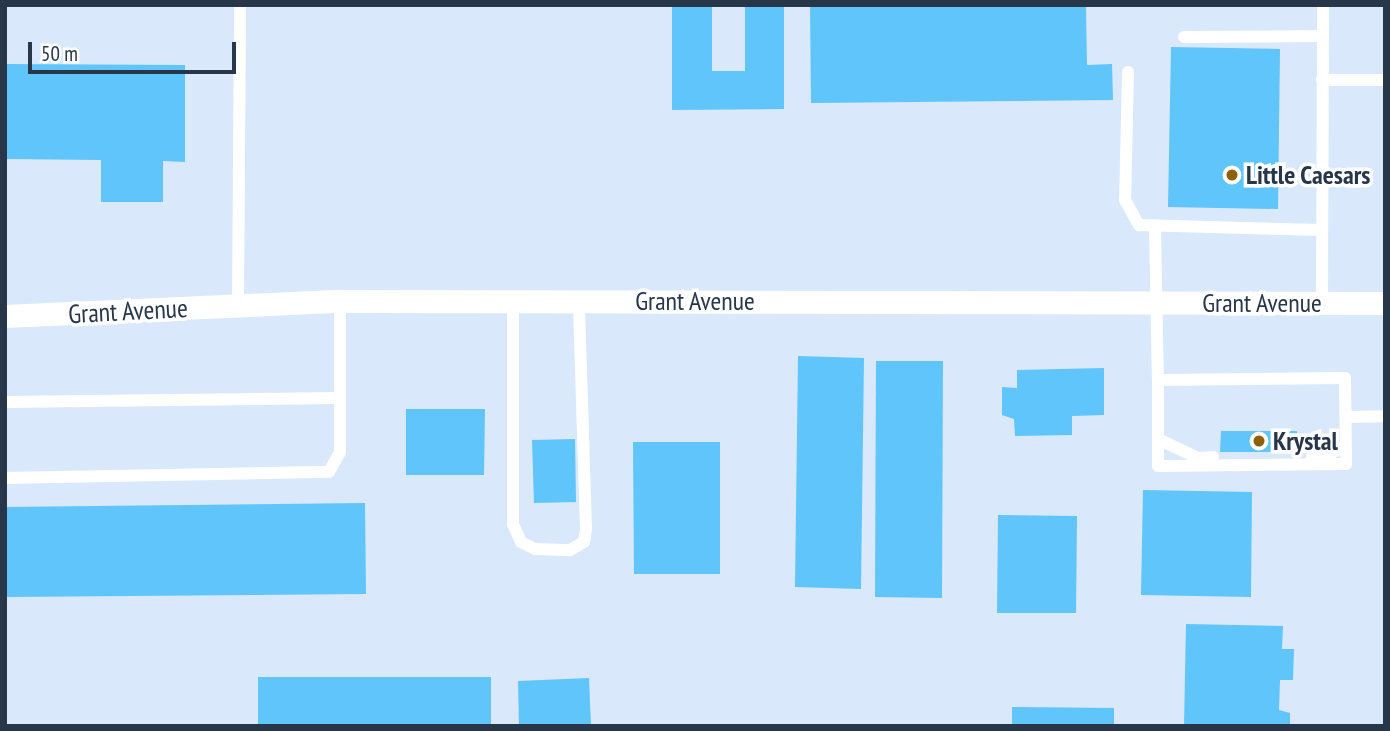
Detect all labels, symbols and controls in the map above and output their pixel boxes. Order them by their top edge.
scale bar [32,28,240,72]
text: 50 m [41,40,78,67]
place label: Little Caesars [1246,159,1371,191]
marker: Little Caesars [1224,167,1240,183]
street label: Grant Avenue [635,285,755,317]
street label: Grant Avenue [1202,287,1322,319]
street label: Grant Avenue [67,292,189,330]
place label: Krystal [1273,425,1338,457]
marker: Krystal [1251,433,1267,449]

